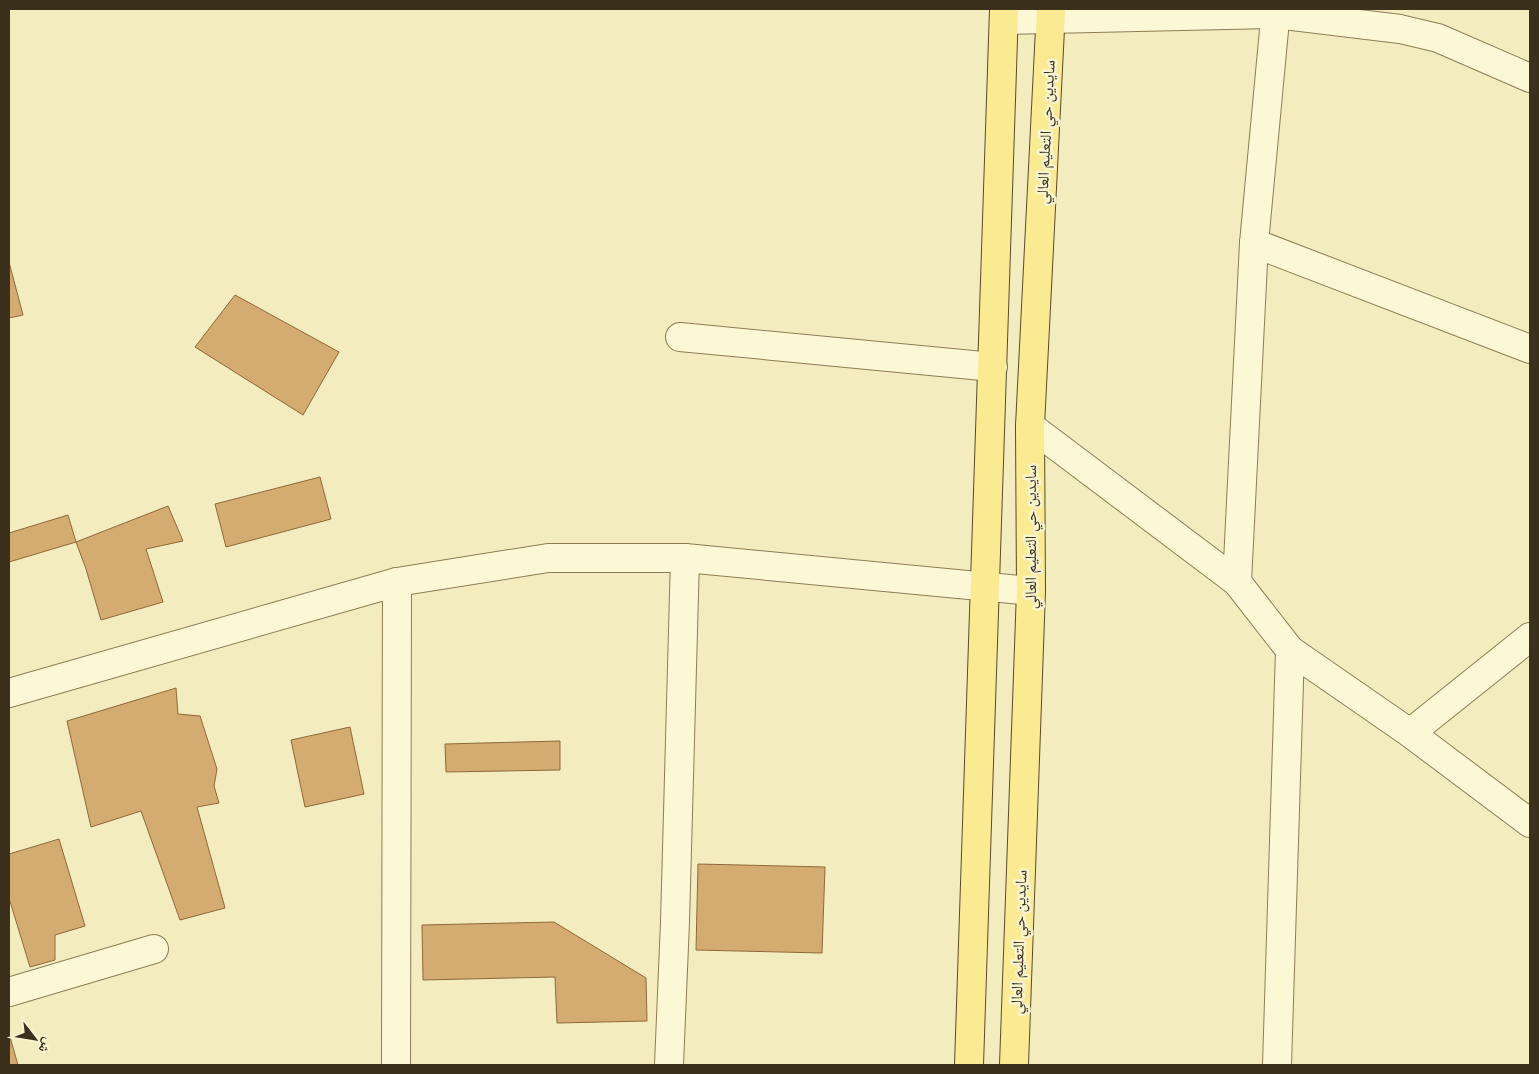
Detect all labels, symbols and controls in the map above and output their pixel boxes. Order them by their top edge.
street label: سايدين حي التعليم العالي [1032,59,1062,205]
street label: سايدين حي التعليم العالي [1021,465,1043,609]
street label: سايدين حي التعليم العالي [1006,869,1034,1015]
north arrow [10,1014,60,1064]
text: ش [35,1035,57,1056]

